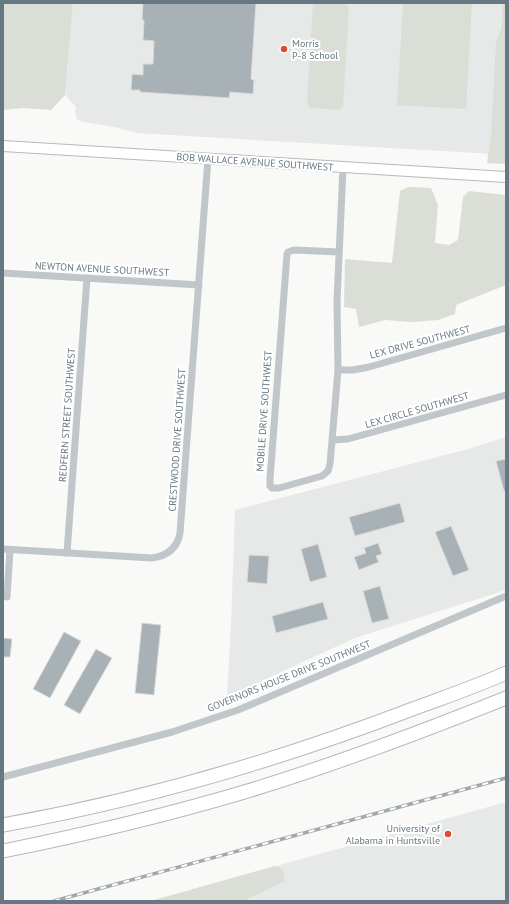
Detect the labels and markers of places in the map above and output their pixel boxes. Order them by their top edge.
place label: Morris P-8 School [292,37,338,62]
marker: Morris P-8 School [279,44,289,54]
place label: University of Alabama in Huntsville [346,822,441,847]
marker: University of Alabama in Huntsville [443,829,453,839]

